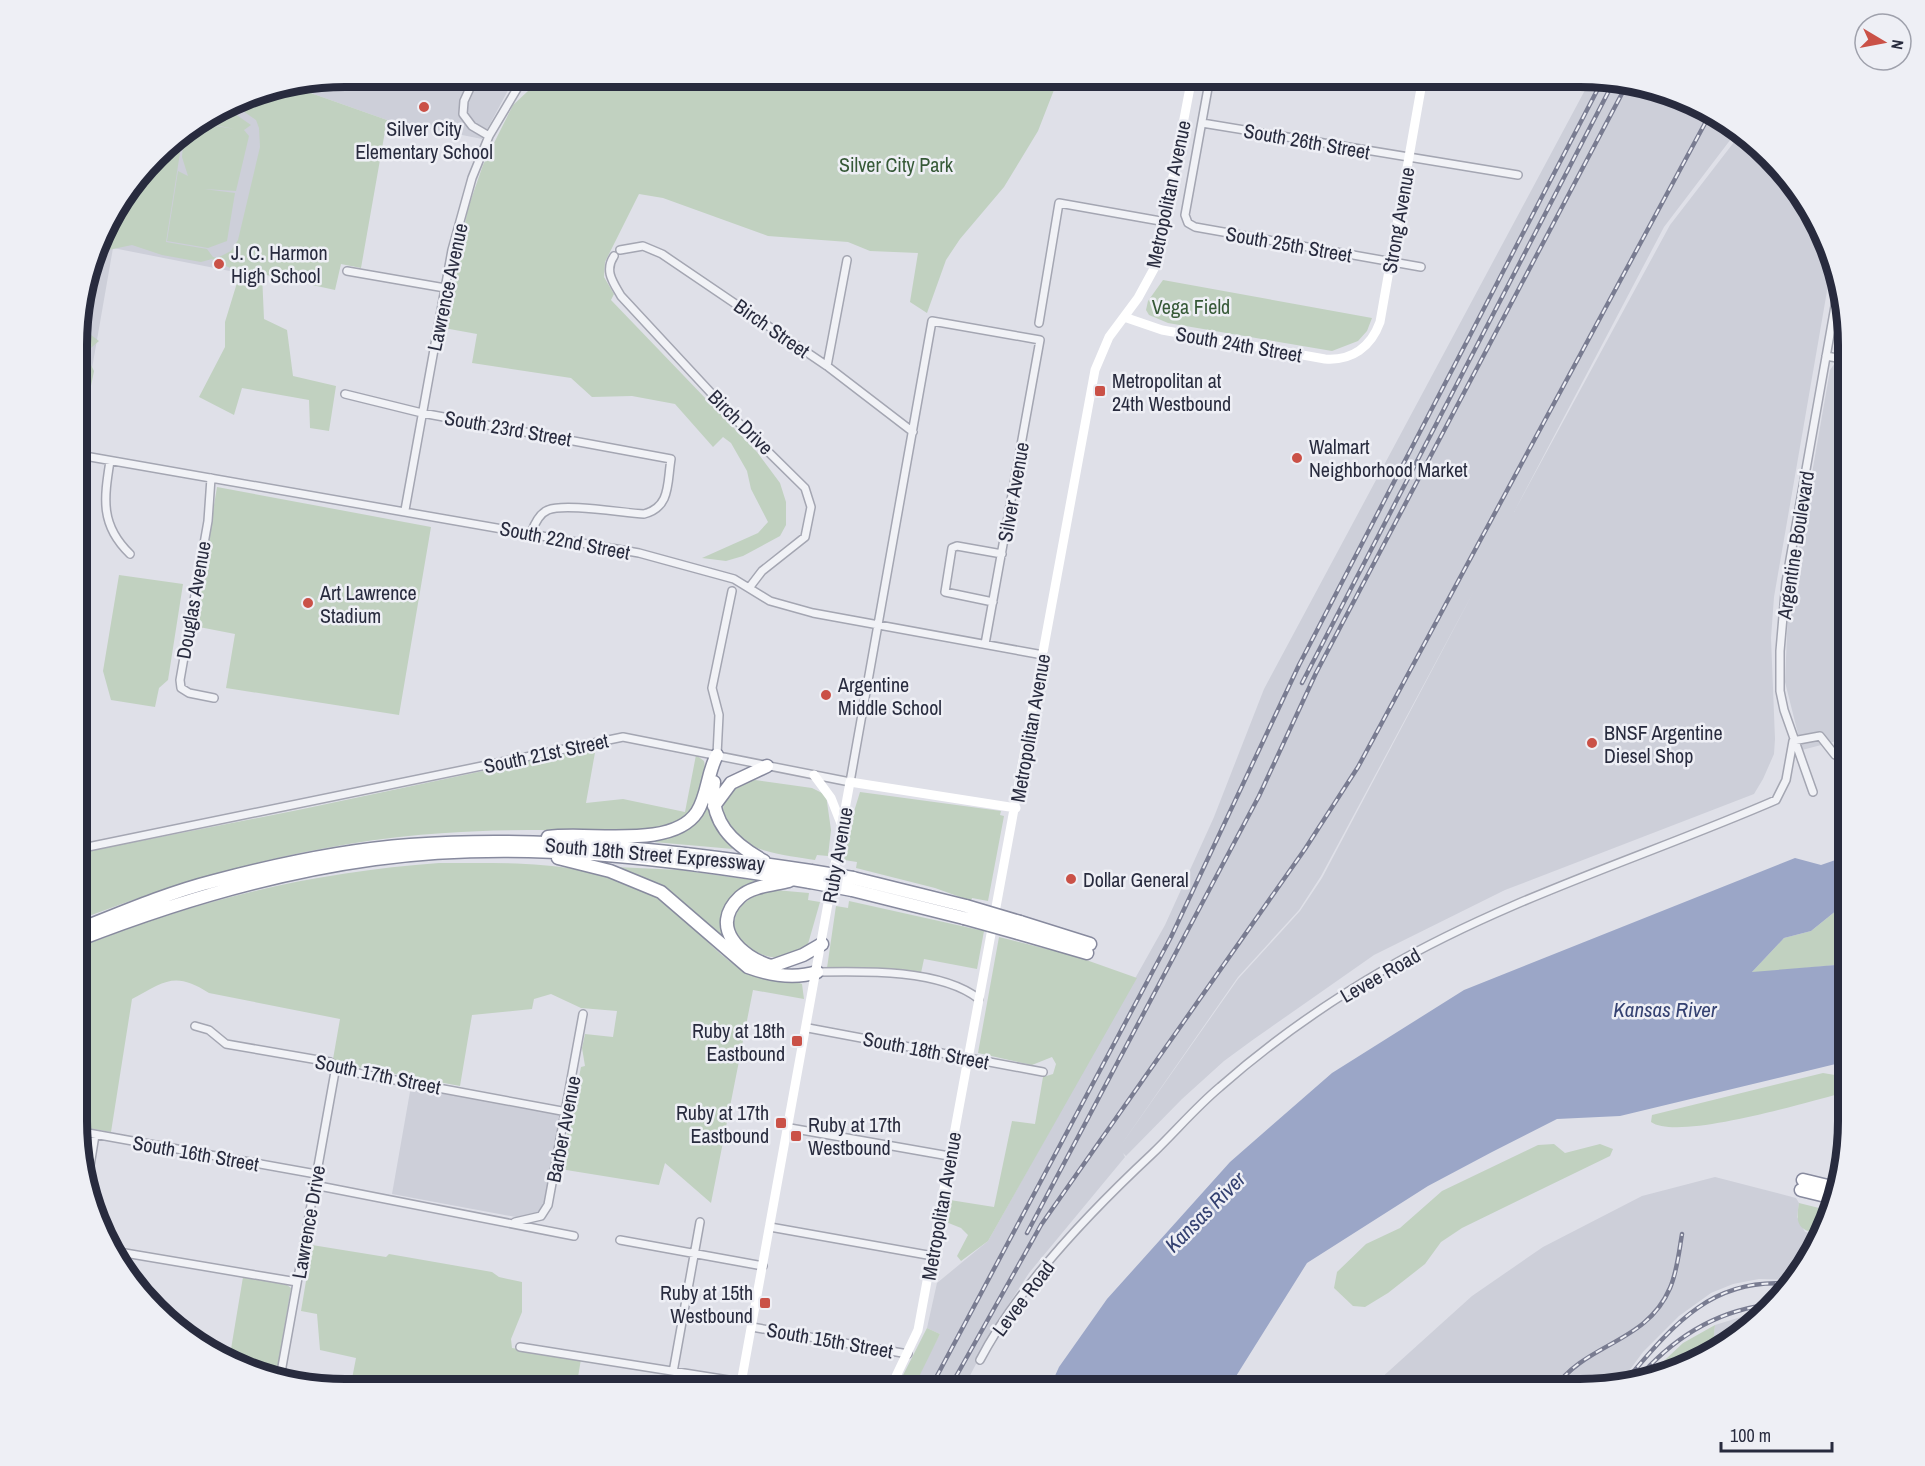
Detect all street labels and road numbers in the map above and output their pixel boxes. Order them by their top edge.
street label: South 26th Street [1242,117,1373,165]
street label: Metropolitan Avenue [1139,118,1197,270]
street label: Strong Avenue [1375,165,1421,275]
street label: South 25th Street [1224,220,1355,268]
street label: Lawrence Avenue [420,221,474,353]
street label: Birch Street [729,292,816,364]
street label: South 24th Street [1174,320,1305,368]
street label: Birch Drive [702,383,780,461]
street label: South 23rd Street [442,404,574,453]
street label: Silver Avenue [991,440,1035,544]
street label: Argentine Boulevard [1770,469,1820,622]
street label: South 22nd Street [498,514,633,566]
street label: Douglas Avenue [169,539,217,661]
street label: Metropolitan Avenue [1004,652,1056,804]
street label: South 21st Street [481,727,611,779]
street label: Ruby Avenue [815,805,859,905]
street label: South 18th Street Expressway [544,831,767,877]
street label: Levee Road [1335,941,1425,1009]
street label: South 18th Street [861,1025,992,1076]
street label: South 17th Street [313,1048,444,1101]
street label: Barber Avenue [539,1073,587,1185]
street label: South 16th Street [131,1129,262,1177]
street label: Metropolitan Avenue [915,1130,967,1282]
street label: Lawrence Drive [285,1163,331,1281]
street label: Levee Road [986,1255,1060,1341]
street label: South 15th Street [765,1316,896,1364]

